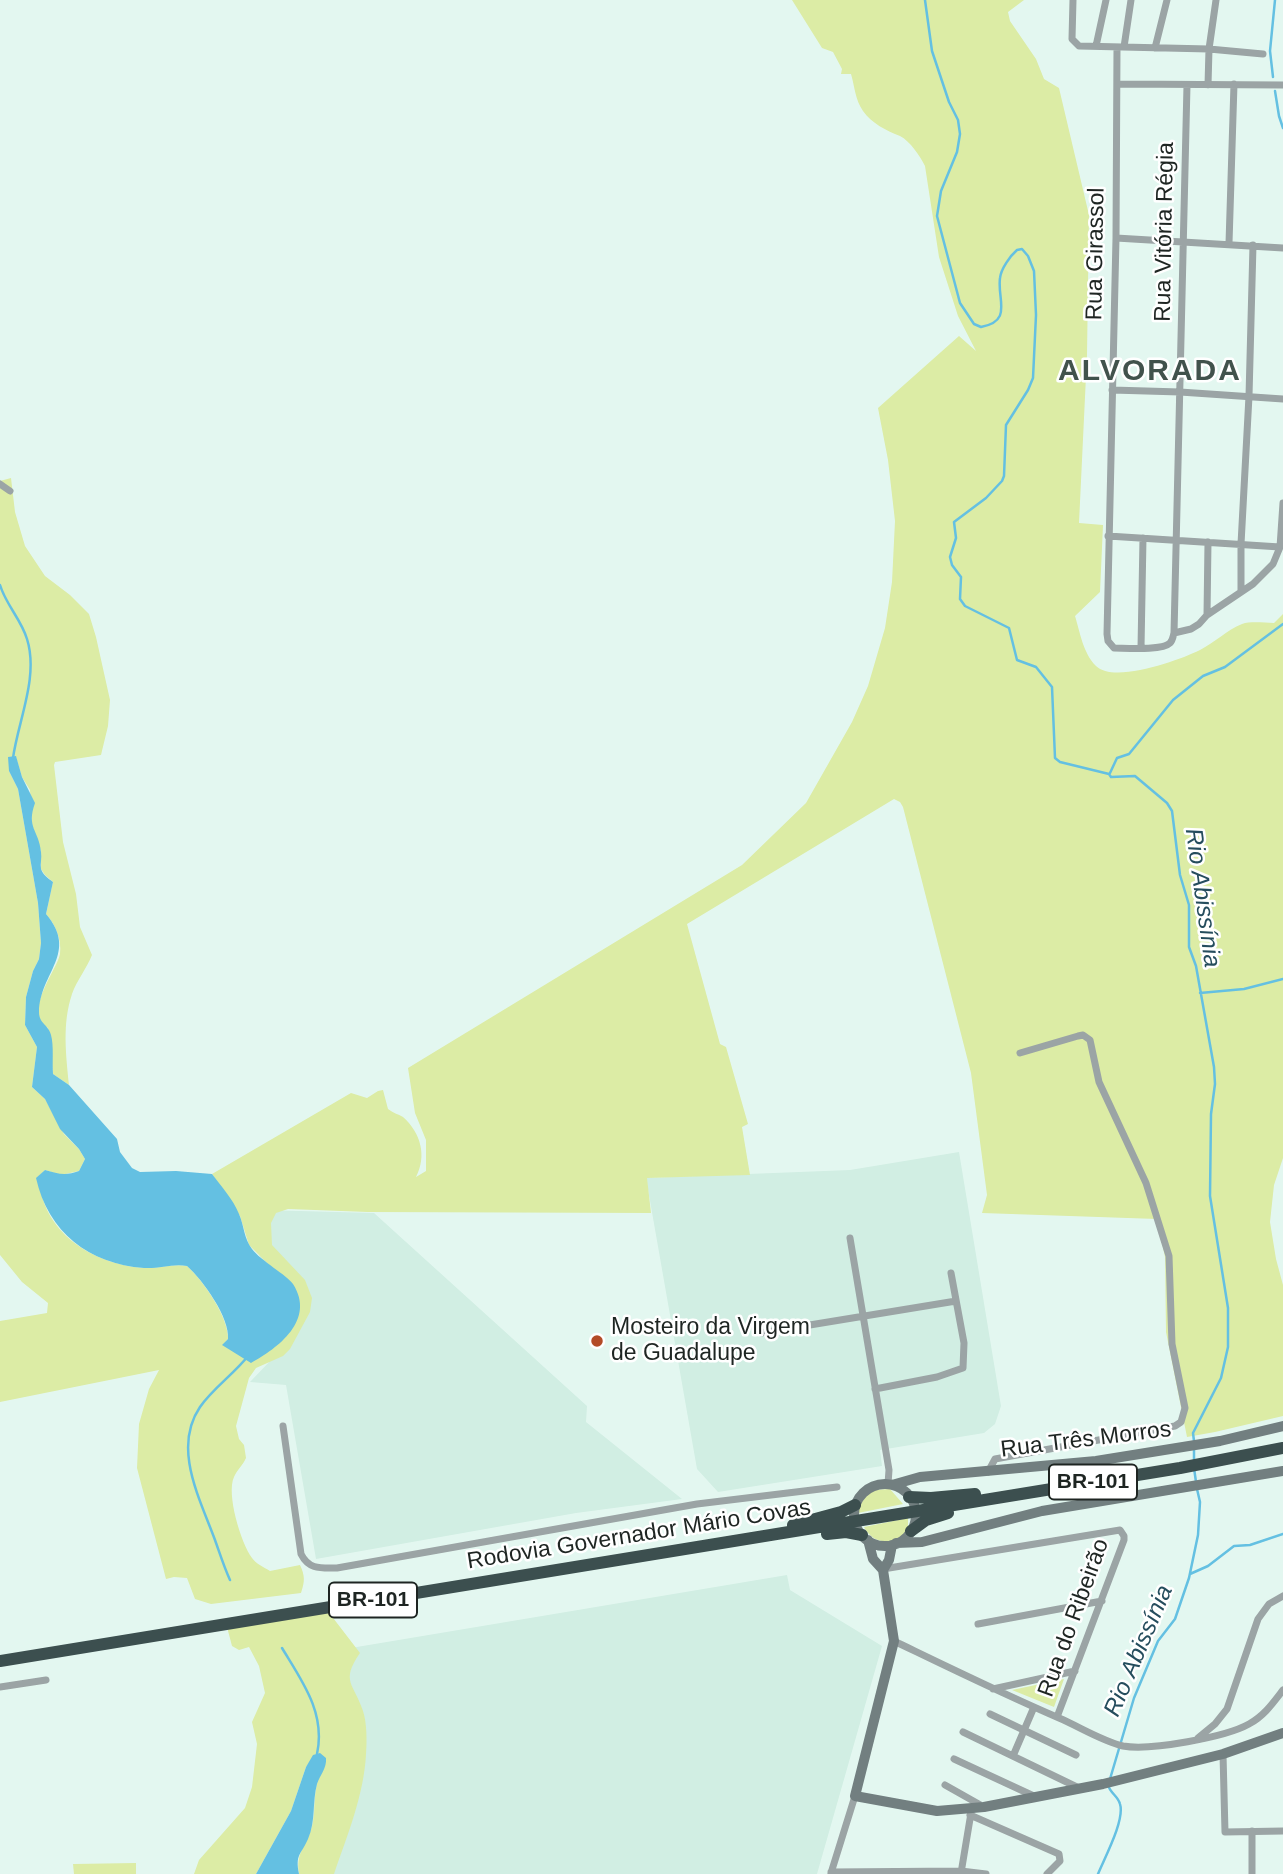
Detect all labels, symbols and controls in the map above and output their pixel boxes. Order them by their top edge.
street label: Rua Vitória Régia [1150,142,1180,322]
street label: Rua Girassol [1081,187,1111,321]
district label: ALVORADA [1059,354,1241,390]
water label: Rio Abissínia [1178,827,1226,969]
place label: Mosteiro da Virgem de Guadalupe [611,1314,810,1368]
marker: Mosteiro da Virgem de Guadalupe [589,1333,605,1349]
street label: Rua Três Morros [999,1416,1173,1464]
road number: BR-101 [1049,1464,1137,1500]
street label: Rodovia Governador Mário Covas [465,1494,813,1576]
street label: Rua do Ribeirão [1033,1535,1115,1701]
water label: Rio Abissínia [1098,1581,1180,1721]
road number: BR-101 [329,1582,417,1618]

